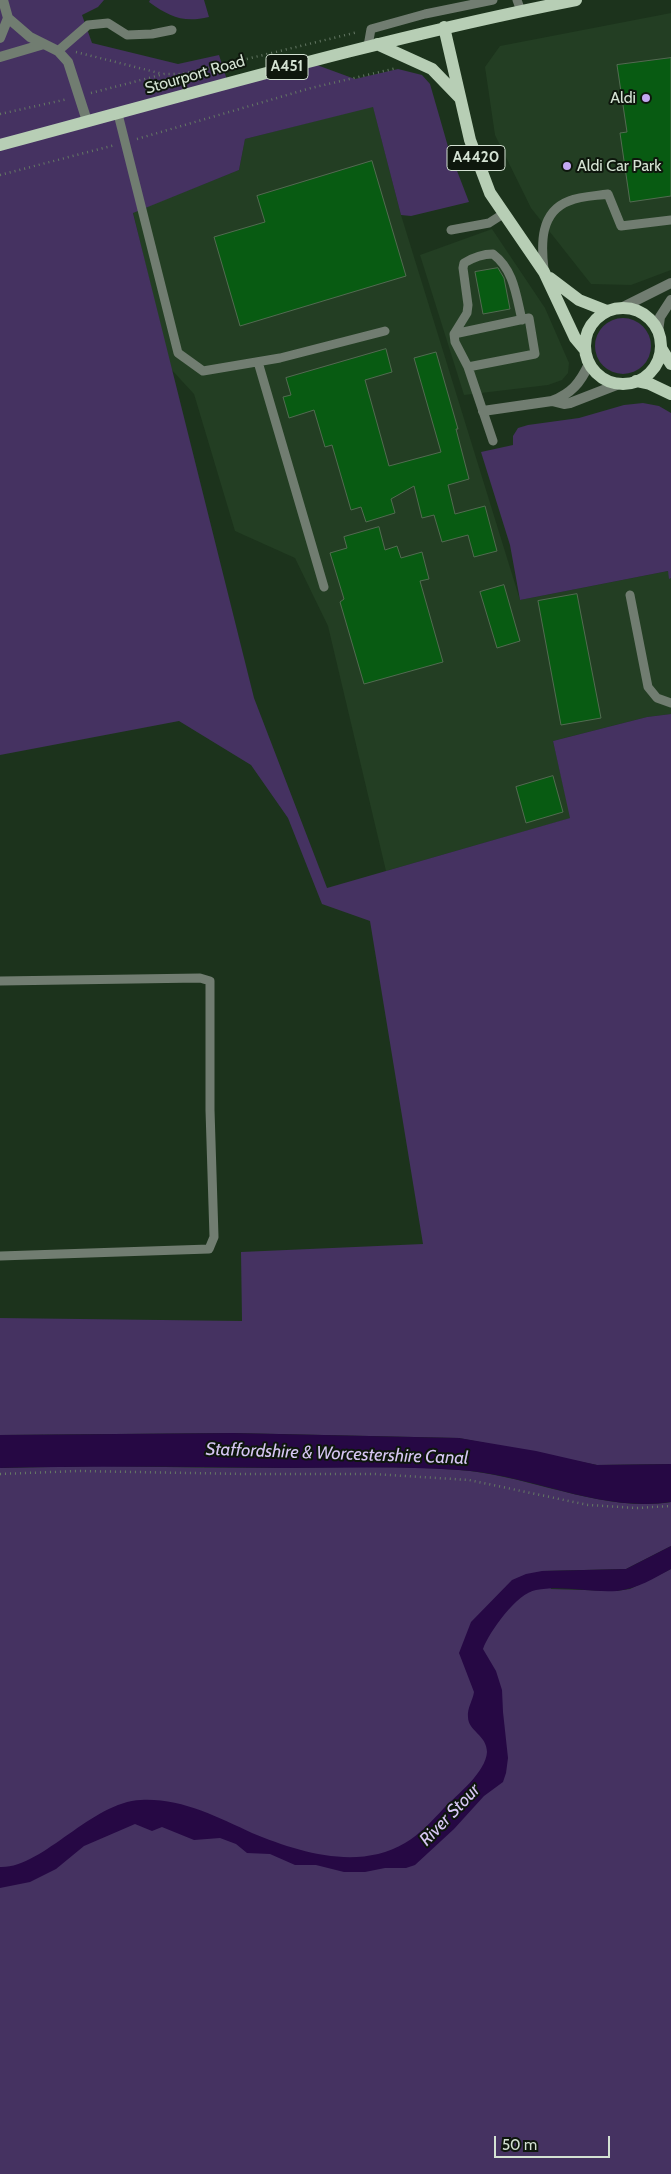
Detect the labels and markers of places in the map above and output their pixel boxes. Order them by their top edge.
place label: Aldi [610,88,636,108]
marker: Aldi [640,92,652,104]
place label: Aldi Car Park [577,156,661,176]
marker: Aldi Car Park [561,160,573,172]

